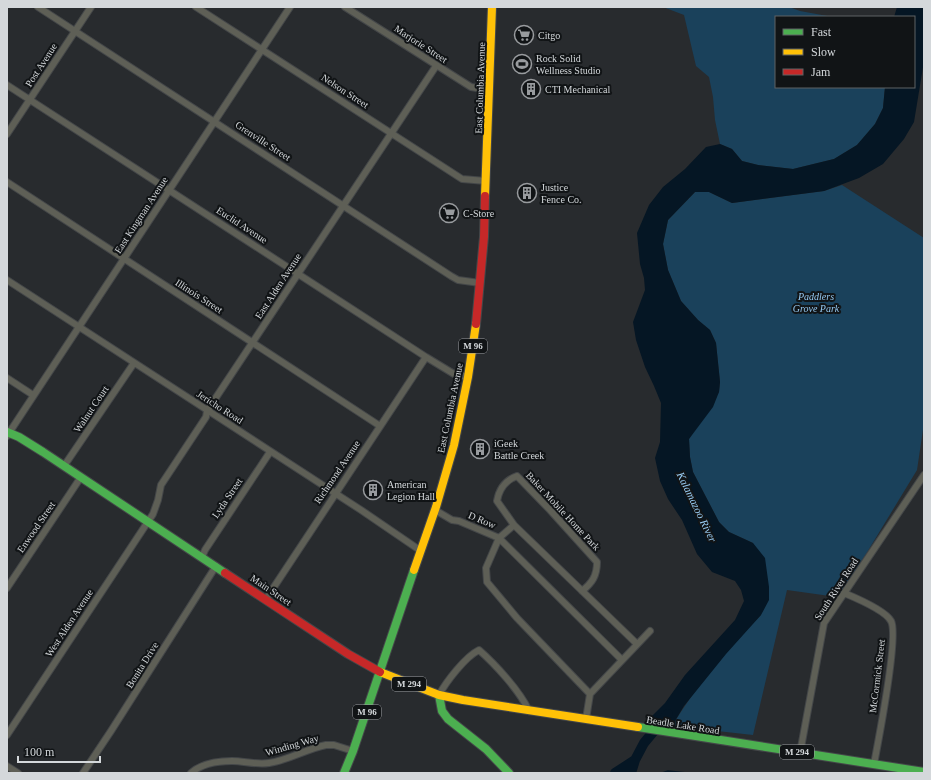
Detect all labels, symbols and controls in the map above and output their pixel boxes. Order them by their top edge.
legend [775,16,915,88]
street label: Marjorie Street [393,23,450,65]
supermarket icon: Citgo [513,24,535,46]
text: Fast [811,25,832,39]
place label: Citgo [538,30,560,41]
street label: Post Avenue [23,41,59,89]
street label: East Columbia Avenue [473,42,487,134]
text: Slow [811,45,836,59]
sports icon: Rock Solid Wellness Studio [511,53,533,75]
place label: Rock Solid Wellness Studio [536,53,600,76]
text: Jam [811,65,831,79]
street label: Nelson Street [319,72,371,110]
building icon: CTI Mechanical [520,78,542,100]
place label: CTI Mechanical [545,84,610,95]
street label: Grenville Street [233,119,293,163]
street label: East Kingman Avenue [112,174,170,255]
building icon: Justice Fence Co. [516,182,538,204]
place label: Justice Fence Co. [541,182,582,205]
supermarket icon: C-Store [438,202,460,224]
street label: Euclid Avenue [215,204,270,246]
place label: C-Store [463,208,495,219]
street label: East Alden Avenue [253,251,304,321]
street label: Illinois Street [173,277,225,315]
park label: Paddlers Grove Park [793,291,840,314]
road number: M 96 [459,339,487,353]
street label: East Columbia Avenue [435,362,465,454]
street label: Walnut Court [71,383,111,434]
street label: Jericho Road [195,388,245,426]
street label: Richmond Avenue [312,438,363,506]
building icon: iGeek Battle Creek [469,438,491,460]
place label: iGeek Battle Creek [494,438,544,461]
water label: Kalamazoo River [674,469,720,545]
street label: Baker Mobile Home Park [524,470,602,552]
street label: Lyda Street [210,476,244,520]
building icon: American Legion Hall [362,479,384,501]
place label: American Legion Hall [387,479,435,502]
street label: Enwood Street [15,499,57,555]
street label: D Row [467,509,498,531]
street label: South River Road [812,556,860,622]
street label: Main Street [248,572,294,608]
street label: West Alden Avenue [43,587,95,659]
street label: McCormick Street [867,638,887,713]
street label: Bonita Drive [124,640,161,690]
road number: M 294 [392,677,426,691]
road number: M 96 [353,705,381,719]
street label: Beadle Lake Road [646,714,720,736]
street label: Winding Way [264,732,320,758]
scale bar [18,738,100,764]
text: 100 m [24,745,55,759]
road number: M 294 [780,745,814,759]

